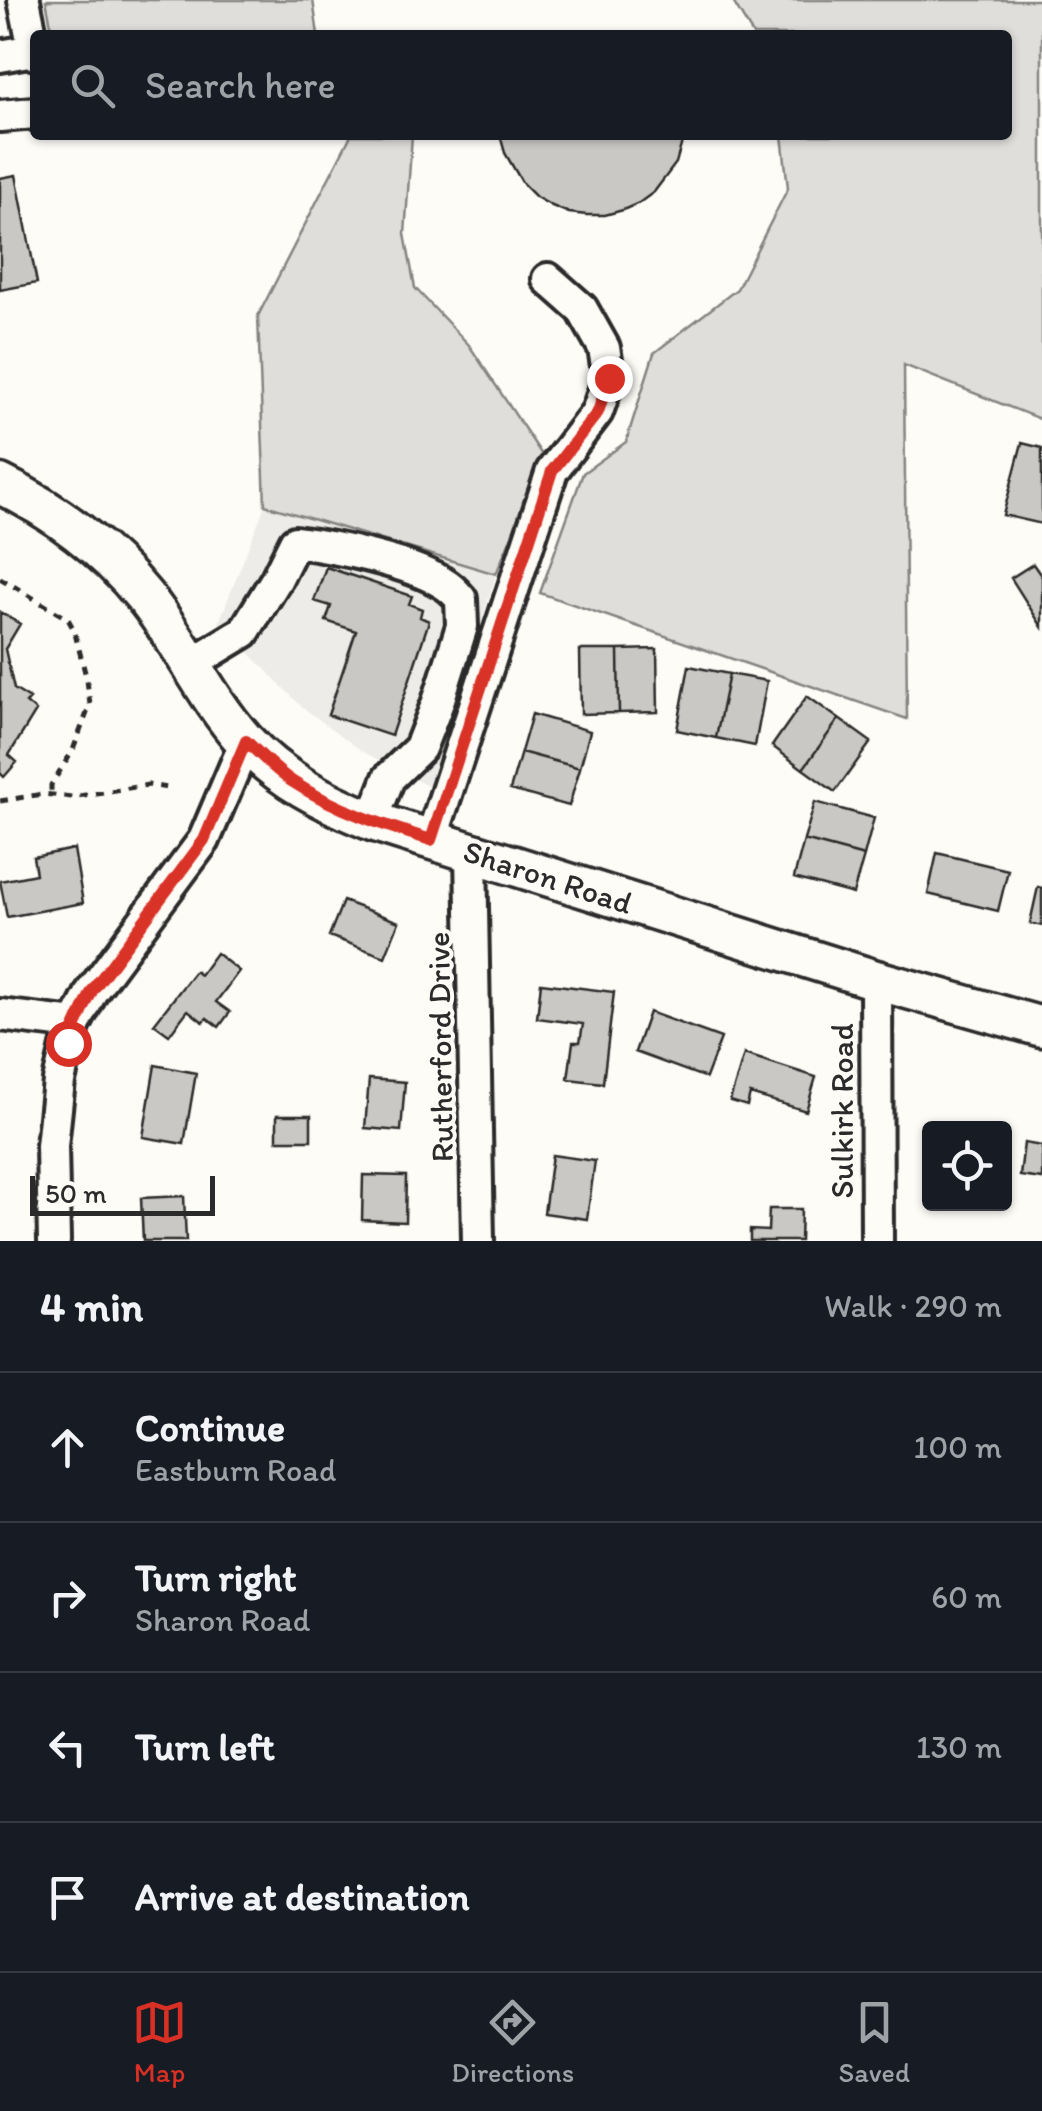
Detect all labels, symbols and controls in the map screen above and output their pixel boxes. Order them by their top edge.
search box [30,30,1012,140]
icon: search [65,58,120,113]
text: Search here [145,62,336,108]
route end [587,356,633,402]
street label: Sharon Road [459,832,638,922]
street label: Rutherford Drive [419,931,461,1163]
route start [46,1021,92,1067]
street label: Sulkirk Road [823,1023,861,1199]
map controls [922,1121,1012,1211]
button: locate [922,1121,1012,1211]
scale bar [30,1171,215,1216]
text: 50 m [45,1176,107,1210]
text: 4 min [40,1281,143,1332]
text: Walk · 290 m [824,1287,1002,1325]
text: Continue [135,1405,285,1451]
icon: ahead [40,1420,95,1475]
text: 100 m [914,1428,1002,1466]
text: Eastburn Road [135,1451,336,1489]
text: Turn right [135,1555,297,1601]
icon: right [40,1570,95,1625]
text: 60 m [931,1578,1002,1616]
text: Sharon Road [135,1601,310,1639]
icon: left [40,1720,95,1775]
text: Turn left [135,1724,275,1770]
text: 130 m [916,1728,1002,1766]
icon: arrive [40,1870,95,1925]
text: Arrive at destination [135,1874,470,1920]
tab: Map [132,1995,187,2089]
tab: Directions [451,1995,574,2089]
tab: Saved [838,1995,910,2089]

